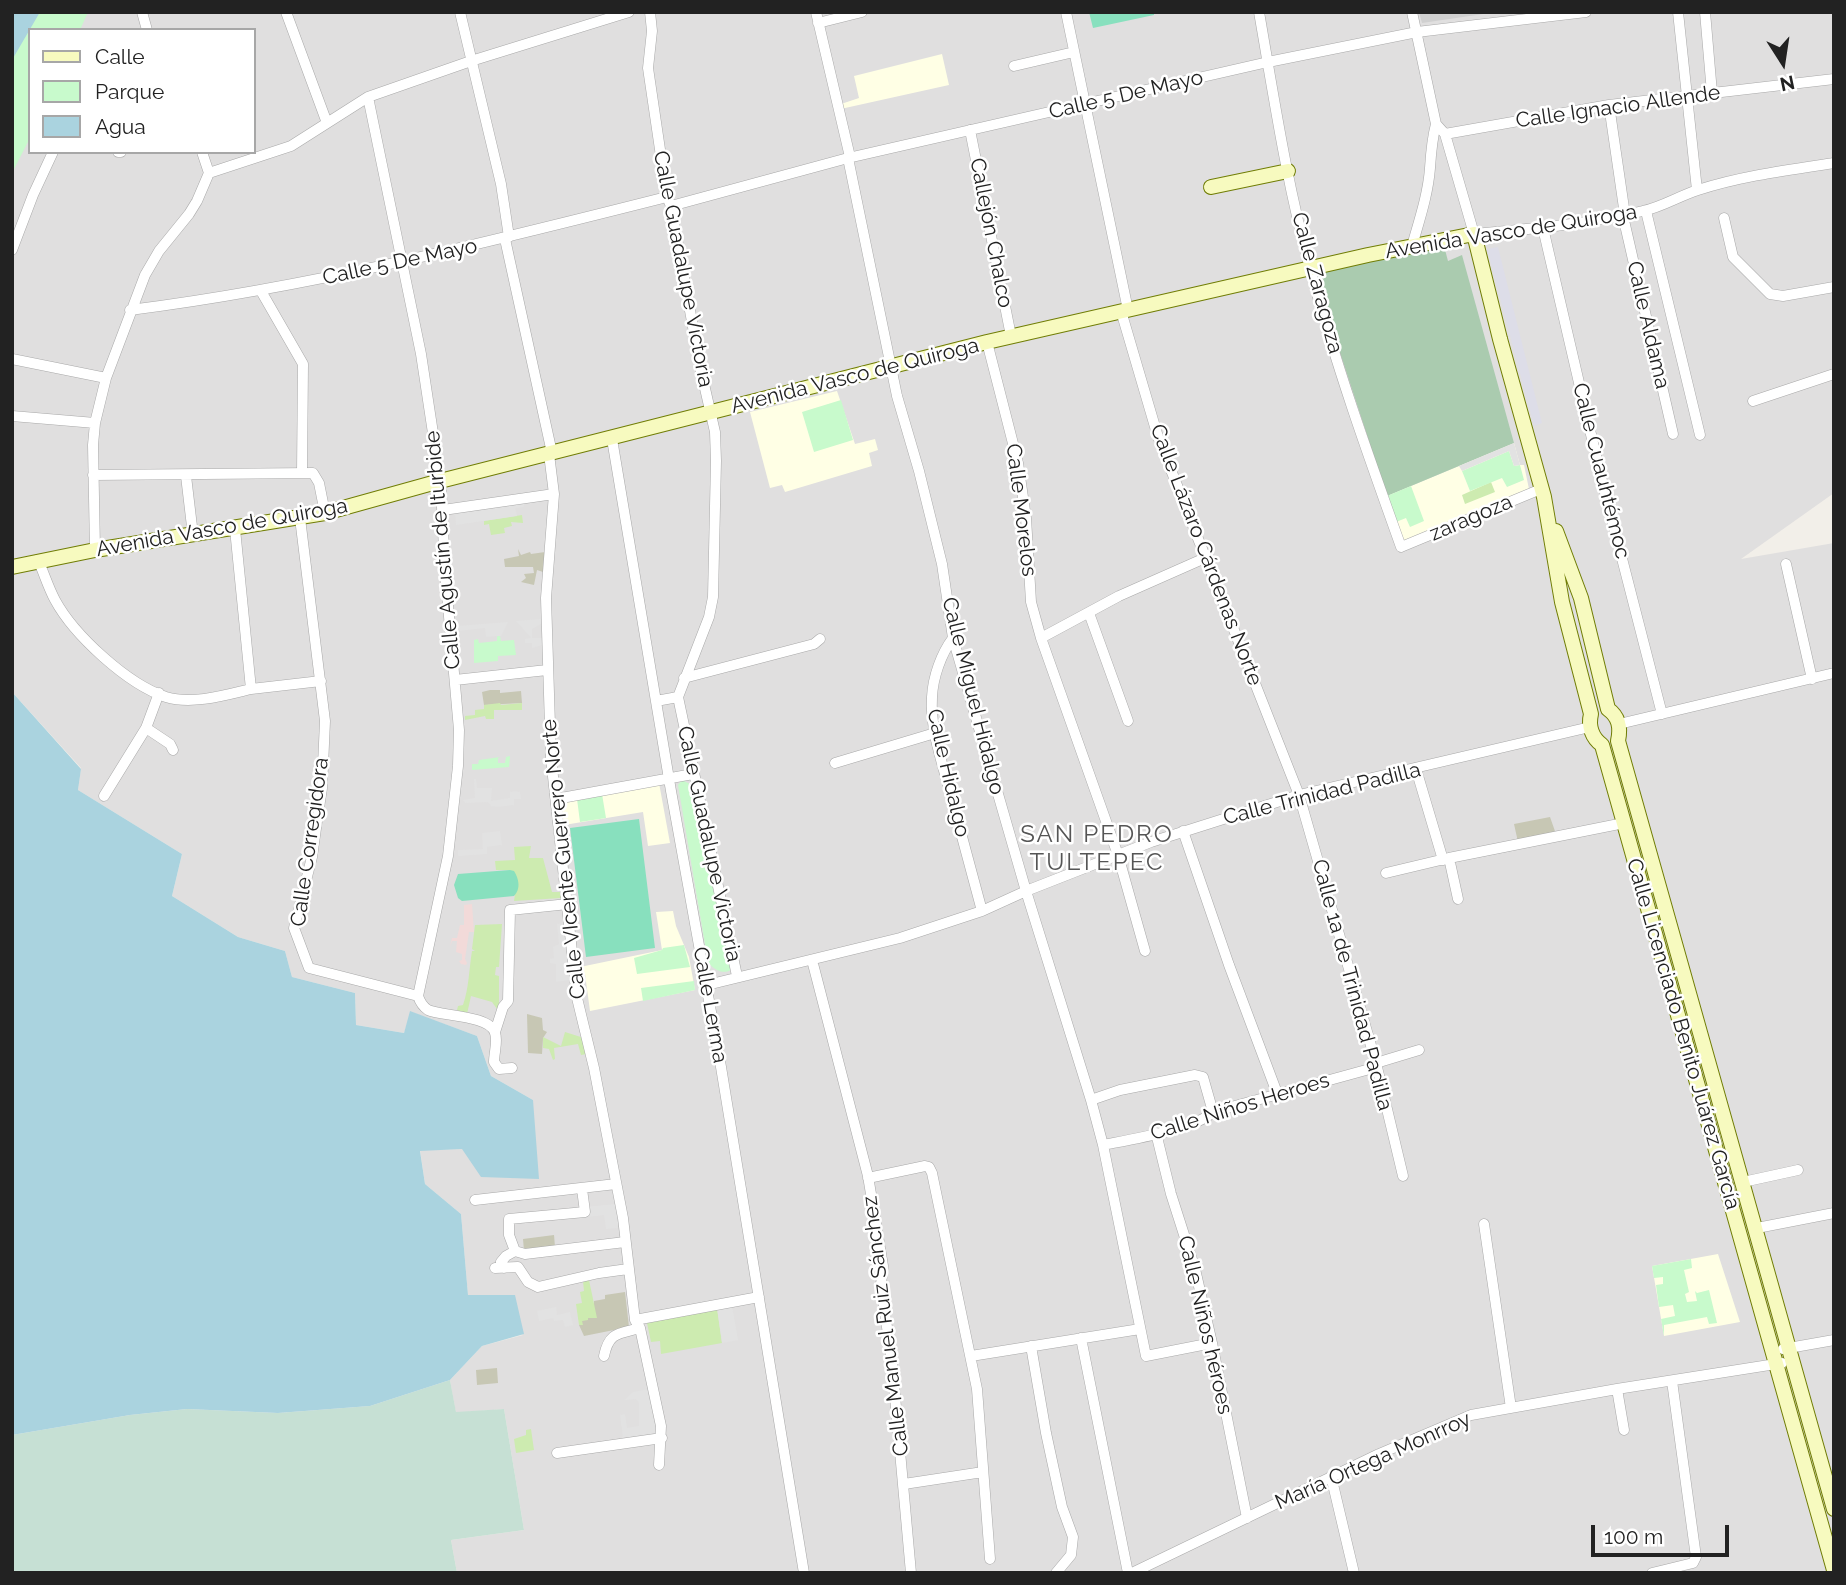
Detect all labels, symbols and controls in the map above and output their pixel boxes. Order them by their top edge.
legend [28,28,256,154]
north arrow [1748,28,1818,98]
text: Calle [95,44,145,69]
street label: Calle 5 De Mayo [1047,65,1205,125]
text: N [1778,71,1797,96]
text: Parque [95,79,164,104]
street label: Calle Ignacio Allende [1514,80,1722,134]
text: Agua [95,114,146,139]
street label: Calle Guadalupe Victoria [648,149,718,389]
street label: Callejón Chalco [964,156,1018,310]
street label: Avenida Vasco de Quiroga [1383,200,1639,264]
street label: Calle Zaragoza [1286,210,1348,356]
street label: Calle 5 De Mayo [320,233,480,291]
street label: Calle Aldama [1621,259,1675,391]
street label: Avenida Vasco de Quiroga [728,333,982,419]
street label: Calle Cuauhtémoc [1567,380,1635,562]
street label: Calle Lázaro Cárdenas Norte [1144,421,1268,689]
street label: Calle Agustín de Iturbide [420,430,466,670]
street label: Calle Morelos [1000,442,1042,578]
street label: zaragoza [1426,489,1516,547]
street label: Avenida Vasco de Quiroga [94,493,350,563]
street label: Calle Miguel Hidalgo [936,595,1010,797]
street label: Calle Hidalgo [921,706,975,840]
street label: Calle VIcente Guerrero Norte [537,718,591,1000]
street label: Calle Guadalupe Victoria [672,724,746,964]
street label: Calle Corregidora [286,756,334,928]
street label: Calle Trinidad Padilla [1221,757,1423,831]
district label: SAN PEDRO TULTEPEC [1021,821,1173,877]
street label: Calle Licenciado Benito Juárez García [1621,856,1745,1212]
street label: Calle 1a de Trinidad Padilla [1306,857,1398,1113]
street label: Calle Lerma [687,945,733,1065]
street label: Calle Niños Heroes [1148,1068,1332,1146]
street label: Calle Manuel Ruiz Sánchez [858,1195,914,1457]
street label: Calle Niños héroes [1172,1233,1238,1417]
street label: María Ortega Monrroy [1271,1406,1475,1516]
scale bar [1594,1512,1732,1556]
text: 100 m [1604,1524,1663,1549]

